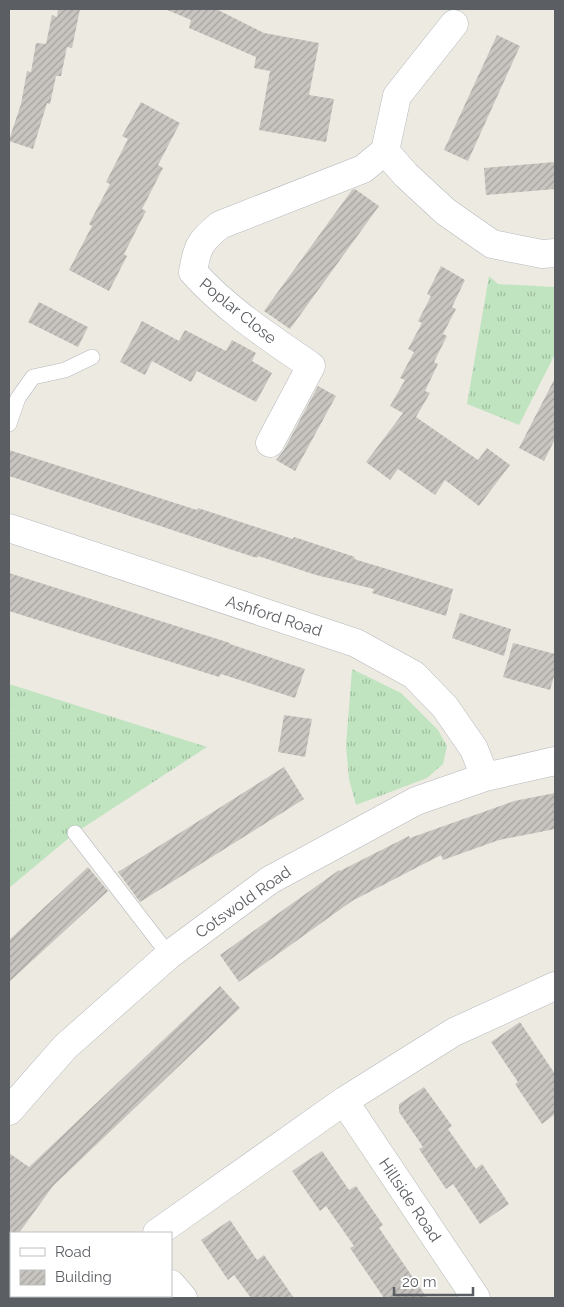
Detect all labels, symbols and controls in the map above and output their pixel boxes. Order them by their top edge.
street label: Poplar Close [196,274,280,348]
street label: Ashford Road [224,592,325,641]
street label: Cotswold Road [192,862,294,942]
street label: Hillside Road [375,1154,445,1246]
legend [10,1232,172,1297]
text: Road [55,1243,91,1261]
scale bar [394,1264,473,1296]
text: Building [55,1268,112,1286]
text: 20 m [402,1273,437,1291]

